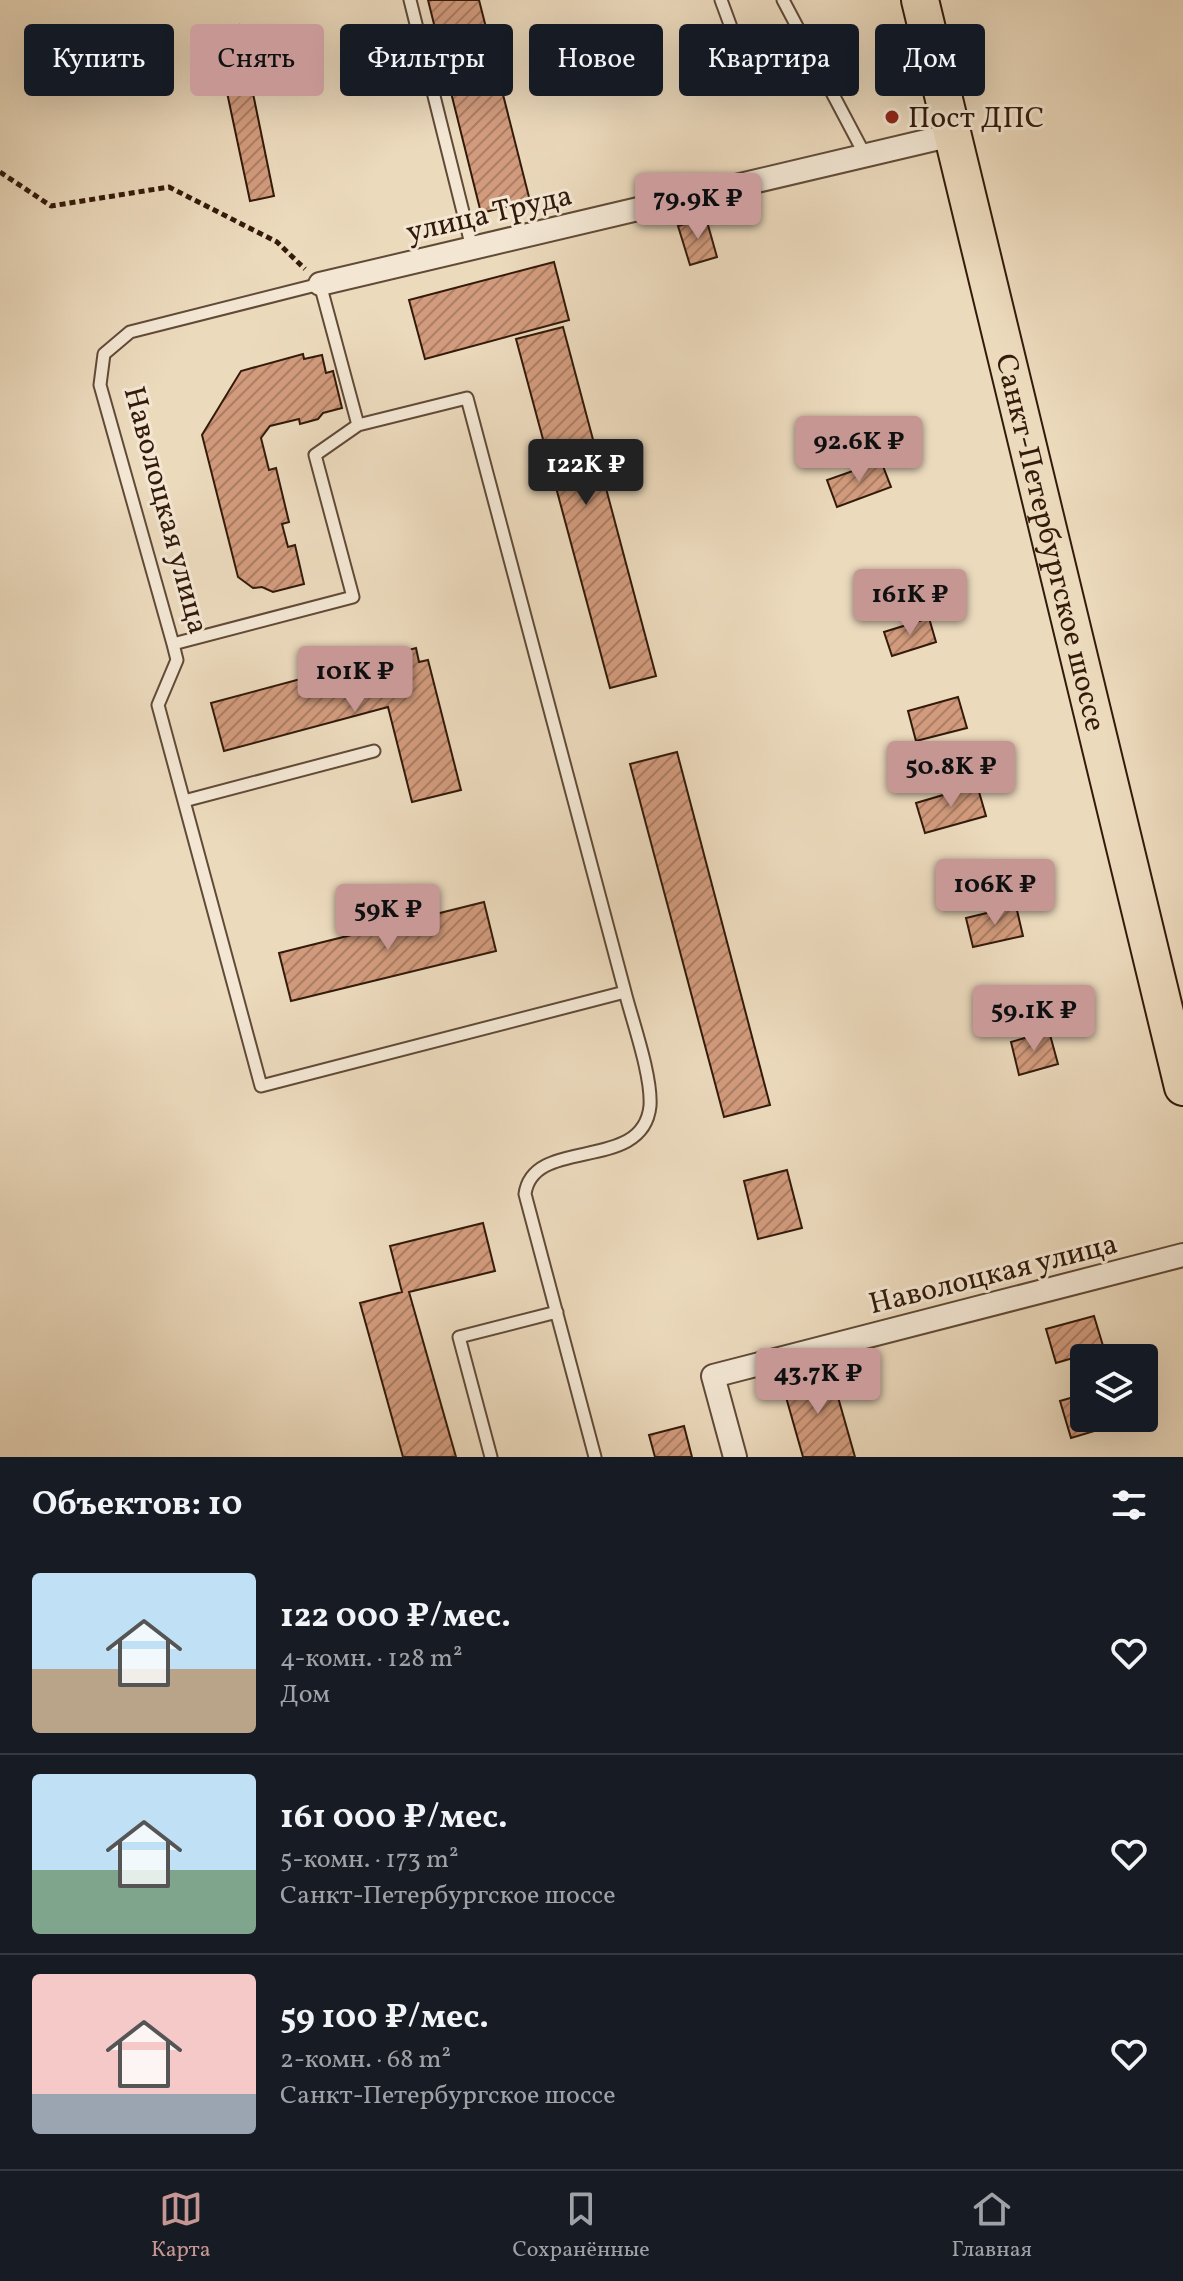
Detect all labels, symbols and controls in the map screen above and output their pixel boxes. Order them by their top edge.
chip: Купить [24,24,174,96]
chip: Снять [190,24,324,96]
chip: Фильтры [340,24,513,96]
chip: Новое [529,24,663,96]
chip: Квартира [679,24,859,96]
chip: Дом [875,24,985,96]
place label: Пост ДПС [908,98,1044,140]
marker: Пост ДПС [883,108,901,126]
pin: 79.9K ₽ [624,173,772,241]
street label: улица Труда [402,175,577,254]
text: 79.9K ₽ [653,181,743,217]
street label: Санкт-Петербургское шоссе [983,350,1115,736]
street label: Наволоцкая улица [112,382,218,639]
pin: 92.6K ₽ [785,416,933,484]
text: 92.6K ₽ [813,424,905,460]
pin: 122K ₽ [521,439,651,507]
text: 122K ₽ [546,447,626,483]
pin: 161K ₽ [845,569,975,637]
text: 161K ₽ [871,577,949,613]
pin: 101K ₽ [290,646,420,714]
text: 101K ₽ [316,654,394,690]
pin: 50.8K ₽ [877,741,1025,809]
text: 50.8K ₽ [905,749,997,785]
pin: 106K ₽ [930,859,1060,927]
text: 106K ₽ [954,867,1036,903]
pin: 59K ₽ [332,884,444,952]
text: 59K ₽ [354,892,422,928]
pin: 59.1K ₽ [960,985,1108,1053]
text: 59.1K ₽ [991,993,1077,1029]
street label: Наволоцкая улица [865,1224,1122,1326]
map controls [1070,1344,1158,1432]
button: layers [1070,1344,1158,1432]
pin: 43.7K ₽ [744,1348,892,1416]
text: 43.7K ₽ [774,1356,863,1392]
text: Объектов: 10 [32,1482,242,1529]
icon: filters [1107,1483,1151,1527]
text: 122 000 ₽/мес. [280,1594,511,1641]
icon: home [96,1605,192,1701]
icon: heart [1107,1631,1151,1675]
text: 4-комн. · 128 m² [280,1641,463,1677]
text: Дом [280,1677,330,1713]
text: 161 000 ₽/мес. [280,1795,508,1842]
icon: home [96,1806,192,1902]
icon: heart [1107,1832,1151,1876]
text: 5-комн. · 173 m² [280,1842,459,1878]
text: Санкт-Петербургское шоссе [280,1878,616,1914]
text: 59 100 ₽/мес. [280,1995,489,2042]
icon: home [96,2006,192,2102]
icon: heart [1107,2032,1151,2076]
text: 2-комн. · 68 m² [280,2042,451,2078]
text: Санкт-Петербургское шоссе [280,2078,616,2114]
tab: Карта [151,2187,211,2266]
tab: Сохранённые [512,2187,650,2266]
tab: Главная [952,2187,1032,2266]

